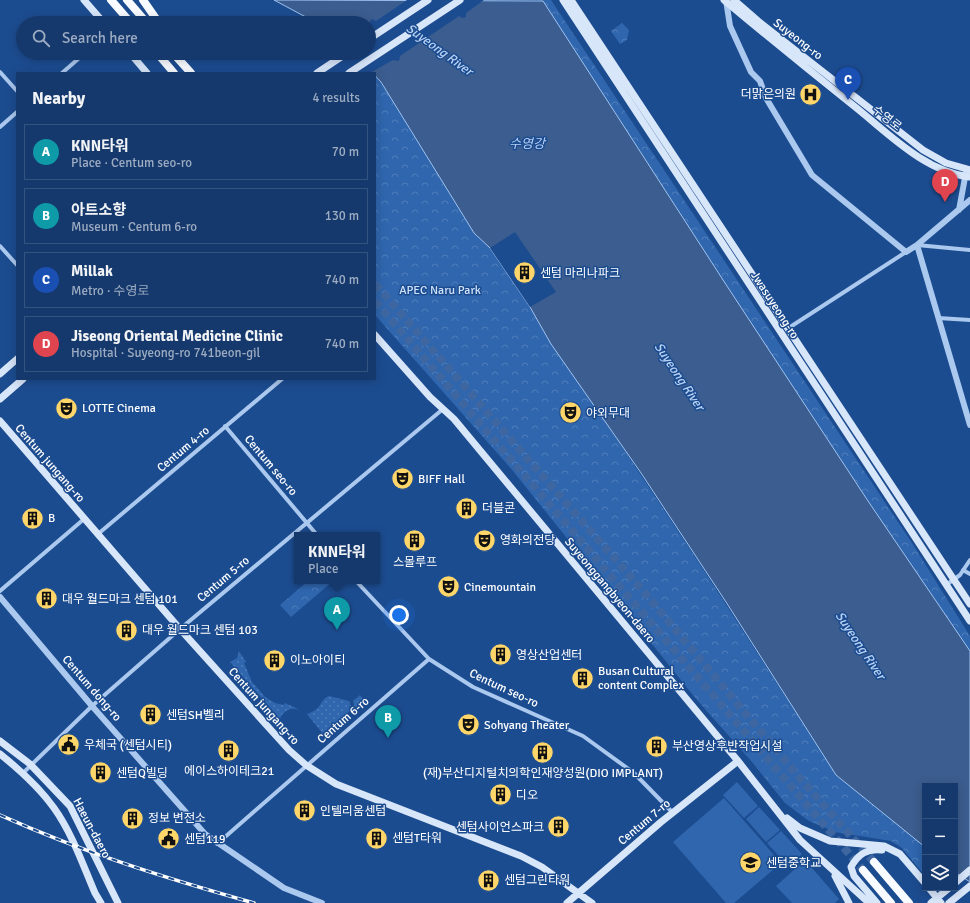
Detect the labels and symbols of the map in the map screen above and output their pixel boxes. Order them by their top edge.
street label: Suyeong-ro [770,15,825,63]
water label: Suyeong River [403,20,478,81]
pin: C [835,67,861,100]
hospital icon: 더맑은의원 [798,81,824,107]
place label: 더맑은의원 [741,87,796,102]
street label: 수영로 [869,102,904,135]
water label: 수영강 [509,136,547,152]
pin: D [932,169,958,202]
building icon: 센텀 마리나파크 [512,260,538,286]
place label: 센텀 마리나파크 [540,266,620,281]
street label: Jwasuyeong-ro [747,269,802,342]
park label: APEC Naru Park [399,283,481,298]
water label: Suyeong River [651,340,709,415]
theatre icon: LOTTE Cinema [54,395,80,421]
theatre icon: 야외무대 [558,400,584,426]
place label: LOTTE Cinema [82,401,156,416]
place label: 야외무대 [586,406,630,421]
street label: Centum jungang-ro [11,421,88,506]
street label: Centum 4-ro [154,423,213,476]
street label: Centum seo-ro [241,432,300,499]
theatre icon: BIFF Hall [389,466,415,492]
place label: BIFF Hall [418,472,466,487]
building icon: 더블콘 [453,495,479,521]
place label: 더블콘 [482,501,515,516]
building icon: B [20,505,46,531]
place label: B [48,511,55,526]
theatre icon: 영화의전당 [471,527,497,553]
building icon: 스몰루프 [402,528,428,554]
place label: 영화의전당 [500,533,555,548]
street label: Suyeonggangbyeon-daero [561,535,658,646]
street label: Centum 5-ro [194,553,253,606]
place label: 스몰루프 [393,555,437,570]
theatre icon: Cinemountain [436,574,462,600]
place label: Cinemountain [464,580,536,595]
building icon: 대우 월드마크 센텀 101 [33,586,59,612]
place label: 대우 월드마크 센텀 101 [62,592,178,607]
pin: A [324,597,350,630]
your location [389,605,409,625]
water label: Suyeong River [832,609,890,684]
building icon: 대우 월드마크 센텀 103 [114,617,140,643]
place label: 대우 월드마크 센텀 103 [142,623,258,638]
building icon: 영상산업센터 [487,642,513,668]
building icon: 이노아이티 [262,647,288,673]
place label: 영상산업센터 [516,648,582,663]
street label: Centum dong-ro [59,652,124,724]
place label: 이노아이티 [290,653,345,668]
place label: Busan Cultural content Complex [598,664,685,693]
street label: Centum jungang-ro [225,665,302,748]
building icon: Busan Cultural content Complex [569,665,595,691]
street label: Centum seo-ro [467,666,541,711]
street label: Centum 6-ro [314,694,372,747]
building icon: 센텀SH벨리 [137,702,163,728]
pin: B [375,705,401,738]
place label: 센텀SH벨리 [166,708,225,723]
theatre icon: Sohyang Theater [455,712,481,738]
place label: Sohyang Theater [484,718,570,733]
public building icon: 우체국 (센텀시티) [55,732,81,758]
building icon: 부산영상후반작업시설 [643,733,669,759]
building icon: 에이스하이테크21 [216,737,242,763]
place label: 우체국 (센텀시티) [84,738,172,753]
building icon: (재)부산디지털치의학인재양성원(DIO IMPLANT) [530,739,556,765]
place label: 부산영상후반작업시설 [672,739,782,754]
building icon: 센텀Q빌딩 [88,760,114,786]
place label: 에이스하이테크21 [184,764,274,779]
place label: 센텀Q빌딩 [116,766,168,781]
place label: (재)부산디지털치의학인재양성원(DIO IMPLANT) [423,766,663,781]
building icon: 디오 [487,782,513,808]
place label: 디오 [516,788,538,803]
street label: Haeun-daero [69,795,114,861]
street label: Centum 7-ro [615,796,674,849]
building icon: 인텔리움센텀 [291,798,317,824]
place label: 인텔리움센텀 [320,804,386,819]
building icon: 정보 변전소 [119,805,145,831]
place label: 정보 변전소 [148,811,206,826]
building icon: 센텀사이언스파크 [546,814,572,840]
place label: 센텀사이언스파크 [456,820,544,835]
building icon: 센텀T타워 [363,825,389,851]
public building icon: 센텀119 [156,826,182,852]
place label: 센텀T타워 [392,831,442,846]
place label: 센텀119 [184,832,226,847]
school or university icon: 센텀중학교 [737,850,763,876]
place label: 센텀중학교 [766,856,821,871]
building icon: 센텀그린타워 [476,867,502,893]
place label: 센텀그린타워 [504,873,570,888]

